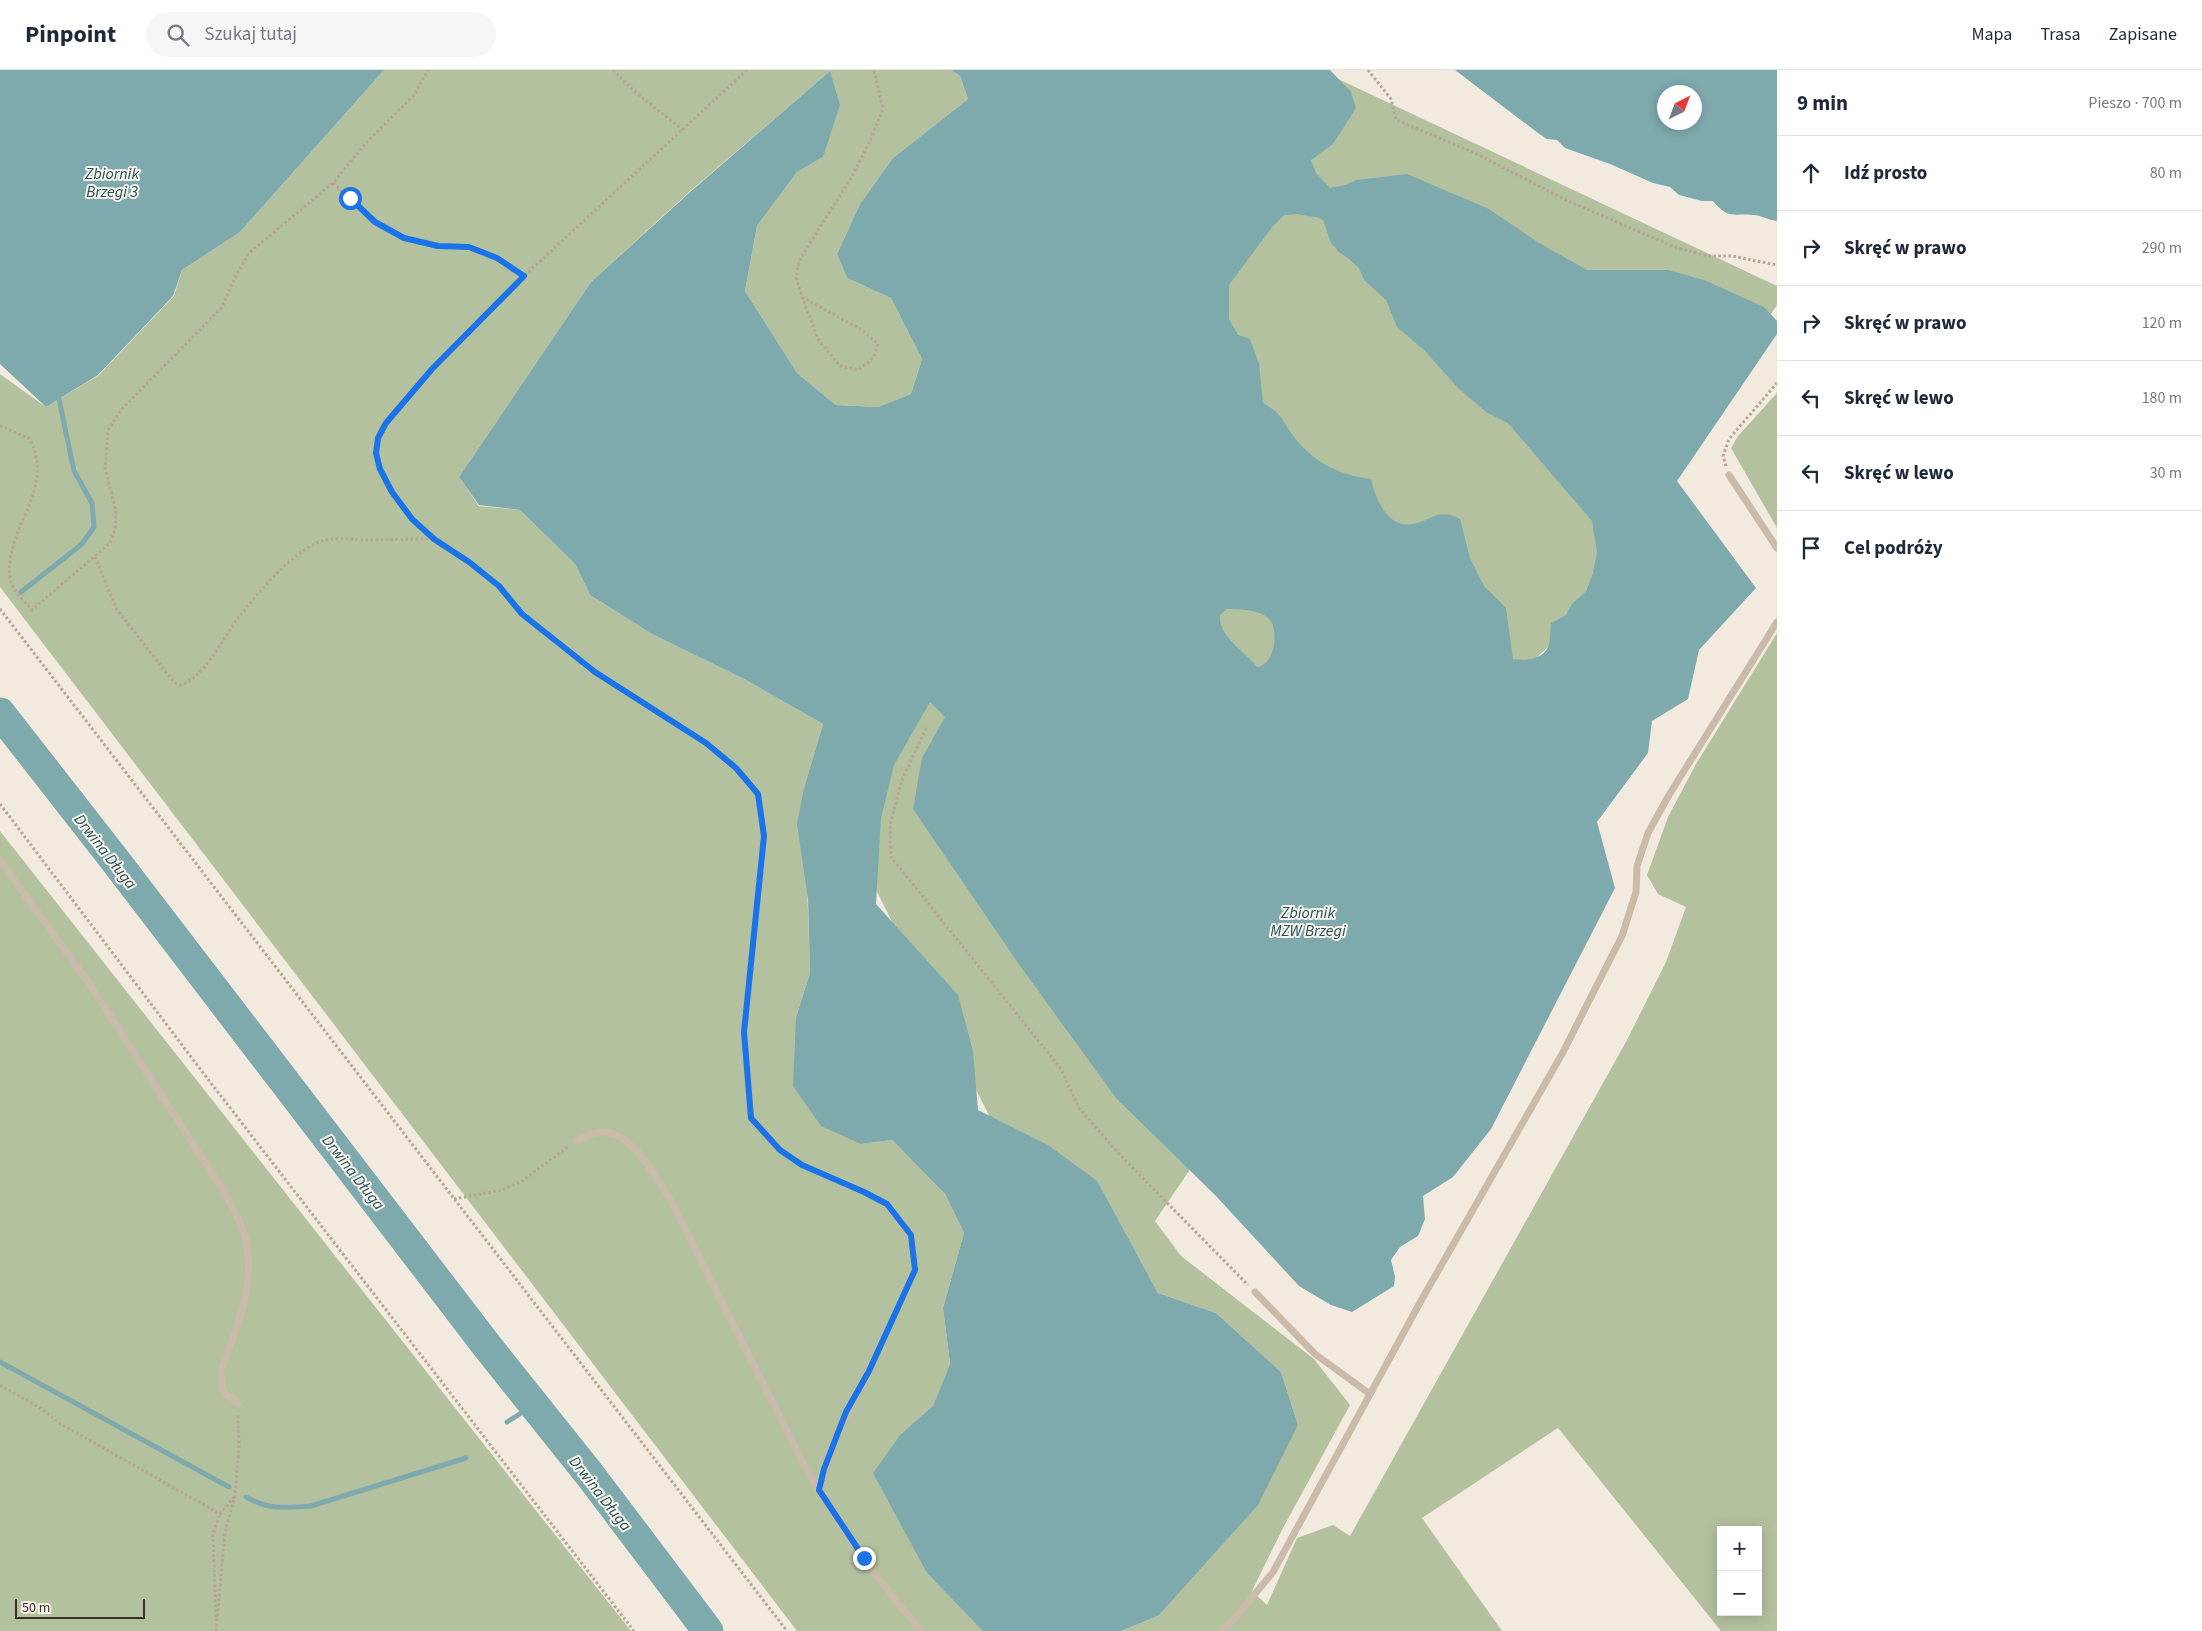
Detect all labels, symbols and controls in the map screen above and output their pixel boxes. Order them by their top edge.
search box [146,12,496,57]
text: Pinpoint [25,17,116,52]
icon: search [164,21,192,49]
text: Szukaj tutaj [204,21,297,48]
text: Mapa [1971,22,2012,47]
text: Trasa [2040,22,2081,47]
text: Zapisane [2109,22,2177,47]
north arrow [1657,85,1702,130]
text: 9 min [1797,88,1848,118]
text: Pieszo · 700 m [2088,92,2182,114]
icon: ahead [1797,159,1825,187]
text: Idź prosto [1844,160,1927,187]
text: 80 m [2150,162,2182,184]
water label: Zbiornik Brzegi 3 [84,163,139,203]
route start [339,187,362,210]
icon: right [1797,234,1825,262]
text: Skręć w prawo [1844,235,1966,262]
text: 290 m [2142,237,2182,259]
icon: right [1797,309,1825,337]
text: Skręć w prawo [1844,310,1966,337]
text: 120 m [2142,312,2182,334]
icon: left [1797,384,1825,412]
text: Skręć w lewo [1844,385,1954,412]
text: 180 m [2142,387,2182,409]
icon: left [1797,459,1825,487]
text: Skręć w lewo [1844,460,1954,487]
text: 30 m [2150,462,2182,484]
icon: arrive [1797,534,1825,562]
text: Cel podróży [1844,535,1943,562]
water label: Drwina Długa [69,809,142,894]
water label: Zbiornik MZW Brzegi [1270,902,1346,942]
water label: Drwina Długa [317,1130,390,1215]
water label: Drwina Długa [564,1451,637,1536]
map controls [1717,1526,1762,1616]
button: + [1717,1526,1762,1571]
route end [853,1547,876,1570]
button: − [1717,1571,1762,1616]
scale bar [15,1596,145,1619]
text: 50 m [22,1598,50,1618]

